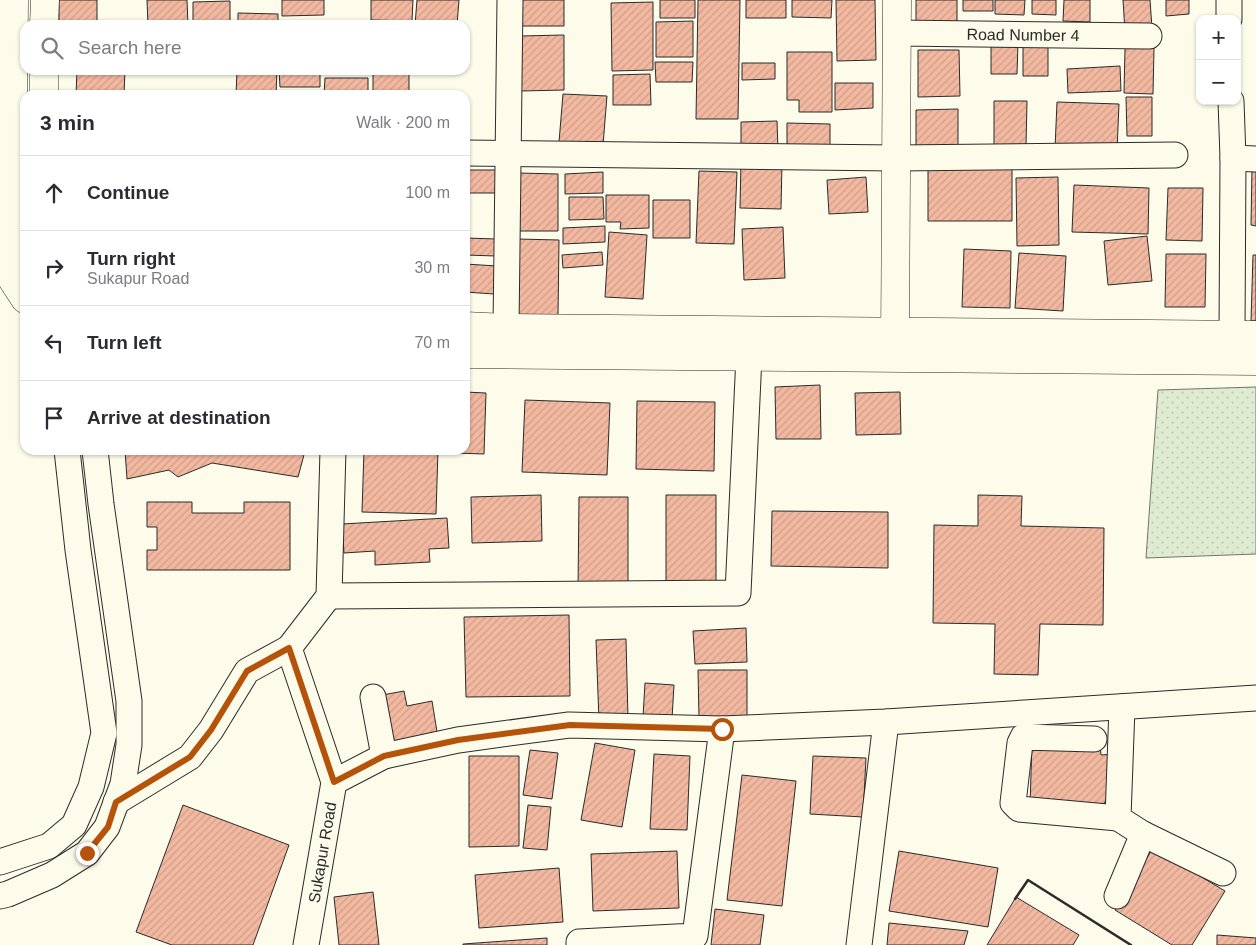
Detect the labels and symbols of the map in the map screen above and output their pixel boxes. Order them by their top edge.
street label: Road Number 4 [966,26,1080,44]
route start [711,718,734,741]
street label: Sukapur Road [305,801,339,904]
route end [76,842,99,865]

